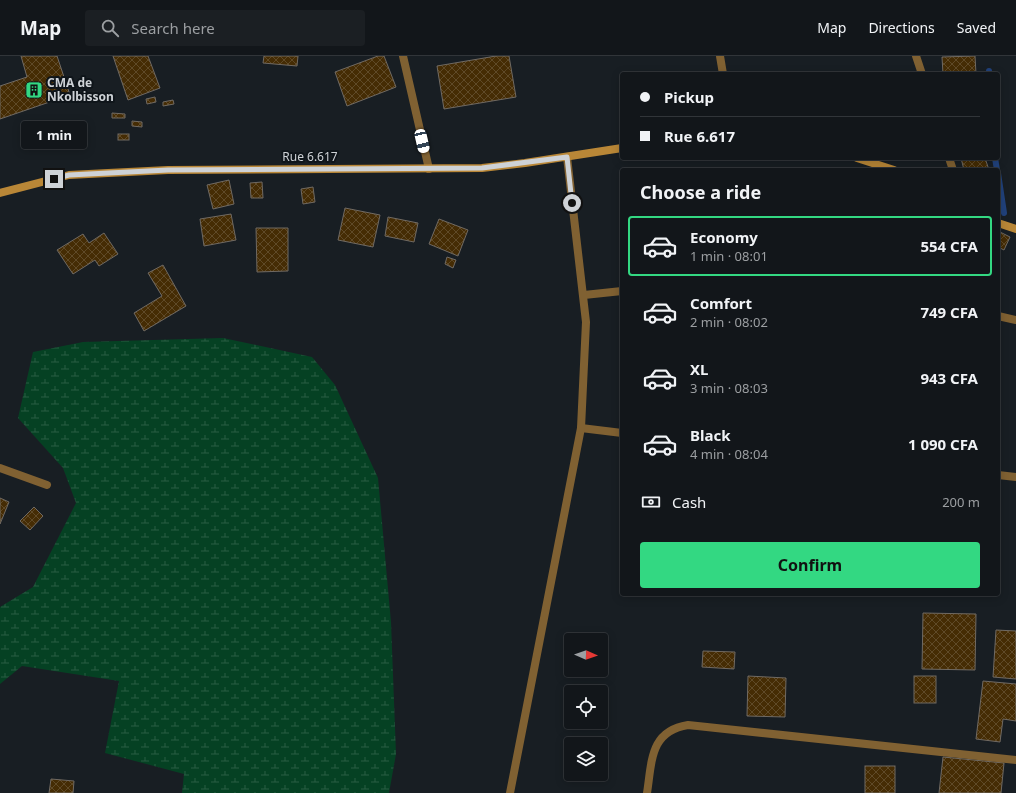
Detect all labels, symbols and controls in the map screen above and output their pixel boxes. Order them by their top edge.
search box [85,10,365,46]
text: Map [20,15,61,41]
icon: search [99,17,121,39]
text: Search here [131,18,215,38]
text: Map [817,18,846,37]
text: Directions [868,18,935,37]
text: Saved [957,18,996,37]
place label: CMA de Nkolbisson [47,74,114,105]
building icon: CMA de Nkolbisson [24,80,44,100]
text: Pickup [664,87,714,107]
callout: 1 min [21,121,87,149]
text: 1 min [36,126,72,144]
text: Rue 6.617 [664,126,735,146]
car [413,128,431,154]
street label: Rue 6.617 [282,148,338,165]
route end [45,170,63,188]
text: Choose a ride [640,180,761,204]
route start [563,194,581,212]
text: Economy [690,227,758,247]
icon: car [642,228,678,264]
text: 554 CFA [920,236,978,256]
text: 1 min · 08:01 [690,247,768,265]
text: Comfort [690,293,752,313]
icon: car [642,294,678,330]
text: 749 CFA [920,302,978,322]
text: 2 min · 08:02 [690,313,768,331]
text: XL [690,359,708,379]
icon: car [642,360,678,396]
text: 943 CFA [920,368,978,388]
text: 3 min · 08:03 [690,379,768,397]
text: Black [690,425,730,445]
icon: car [642,426,678,462]
text: 1 090 CFA [908,434,978,454]
text: 4 min · 08:04 [690,445,768,463]
icon: cash [640,491,662,513]
text: Cash [672,492,706,512]
text: 200 m [942,493,980,511]
button: Confirm [640,542,980,588]
north arrow [564,633,608,677]
map controls [564,633,608,781]
button: locate [564,685,608,729]
button: layers [564,737,608,781]

